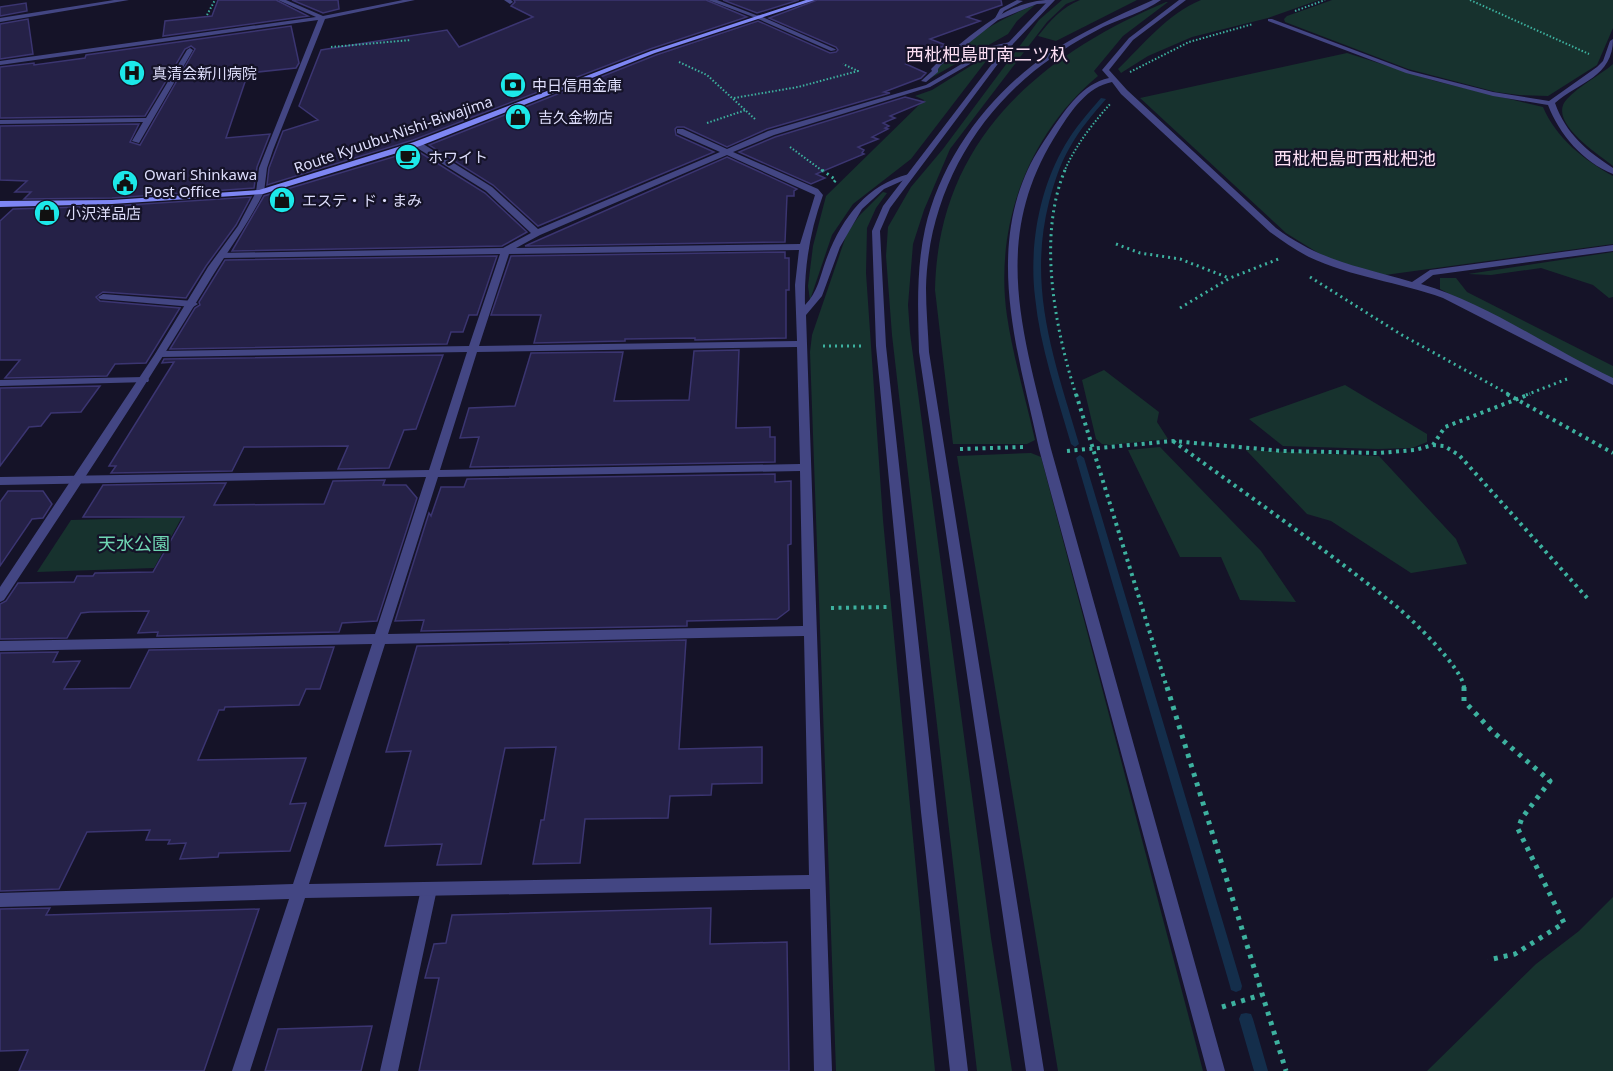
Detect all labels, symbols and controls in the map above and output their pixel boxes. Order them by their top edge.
district label: 西枇杷島町南二ツ杁 [906,42,1068,66]
hospital icon: 真清会新川病院 [117,58,147,88]
place label: 真清会新川病院 [152,63,257,83]
bank icon: 中日信用金庫 [498,70,528,100]
place label: 中日信用金庫 [532,75,622,95]
street label: Route Kyuubu-Nishi-Biwajima [291,91,495,177]
shop icon: 吉久金物店 [503,102,533,132]
place label: 吉久金物店 [538,107,613,127]
cafe icon: ホワイト [393,142,423,172]
district label: 西枇杷島町西枇杷池 [1274,146,1436,170]
place label: ホワイト [428,147,488,167]
place label: Owari Shinkawa Post Office [144,164,257,201]
public building icon: Owari Shinkawa Post Office [110,168,140,198]
shop icon: エステ・ド・まみ [267,185,297,215]
place label: エステ・ド・まみ [302,190,422,210]
shop icon: 小沢洋品店 [32,198,62,228]
place label: 小沢洋品店 [66,203,141,223]
park label: 天水公園 [98,531,170,555]

